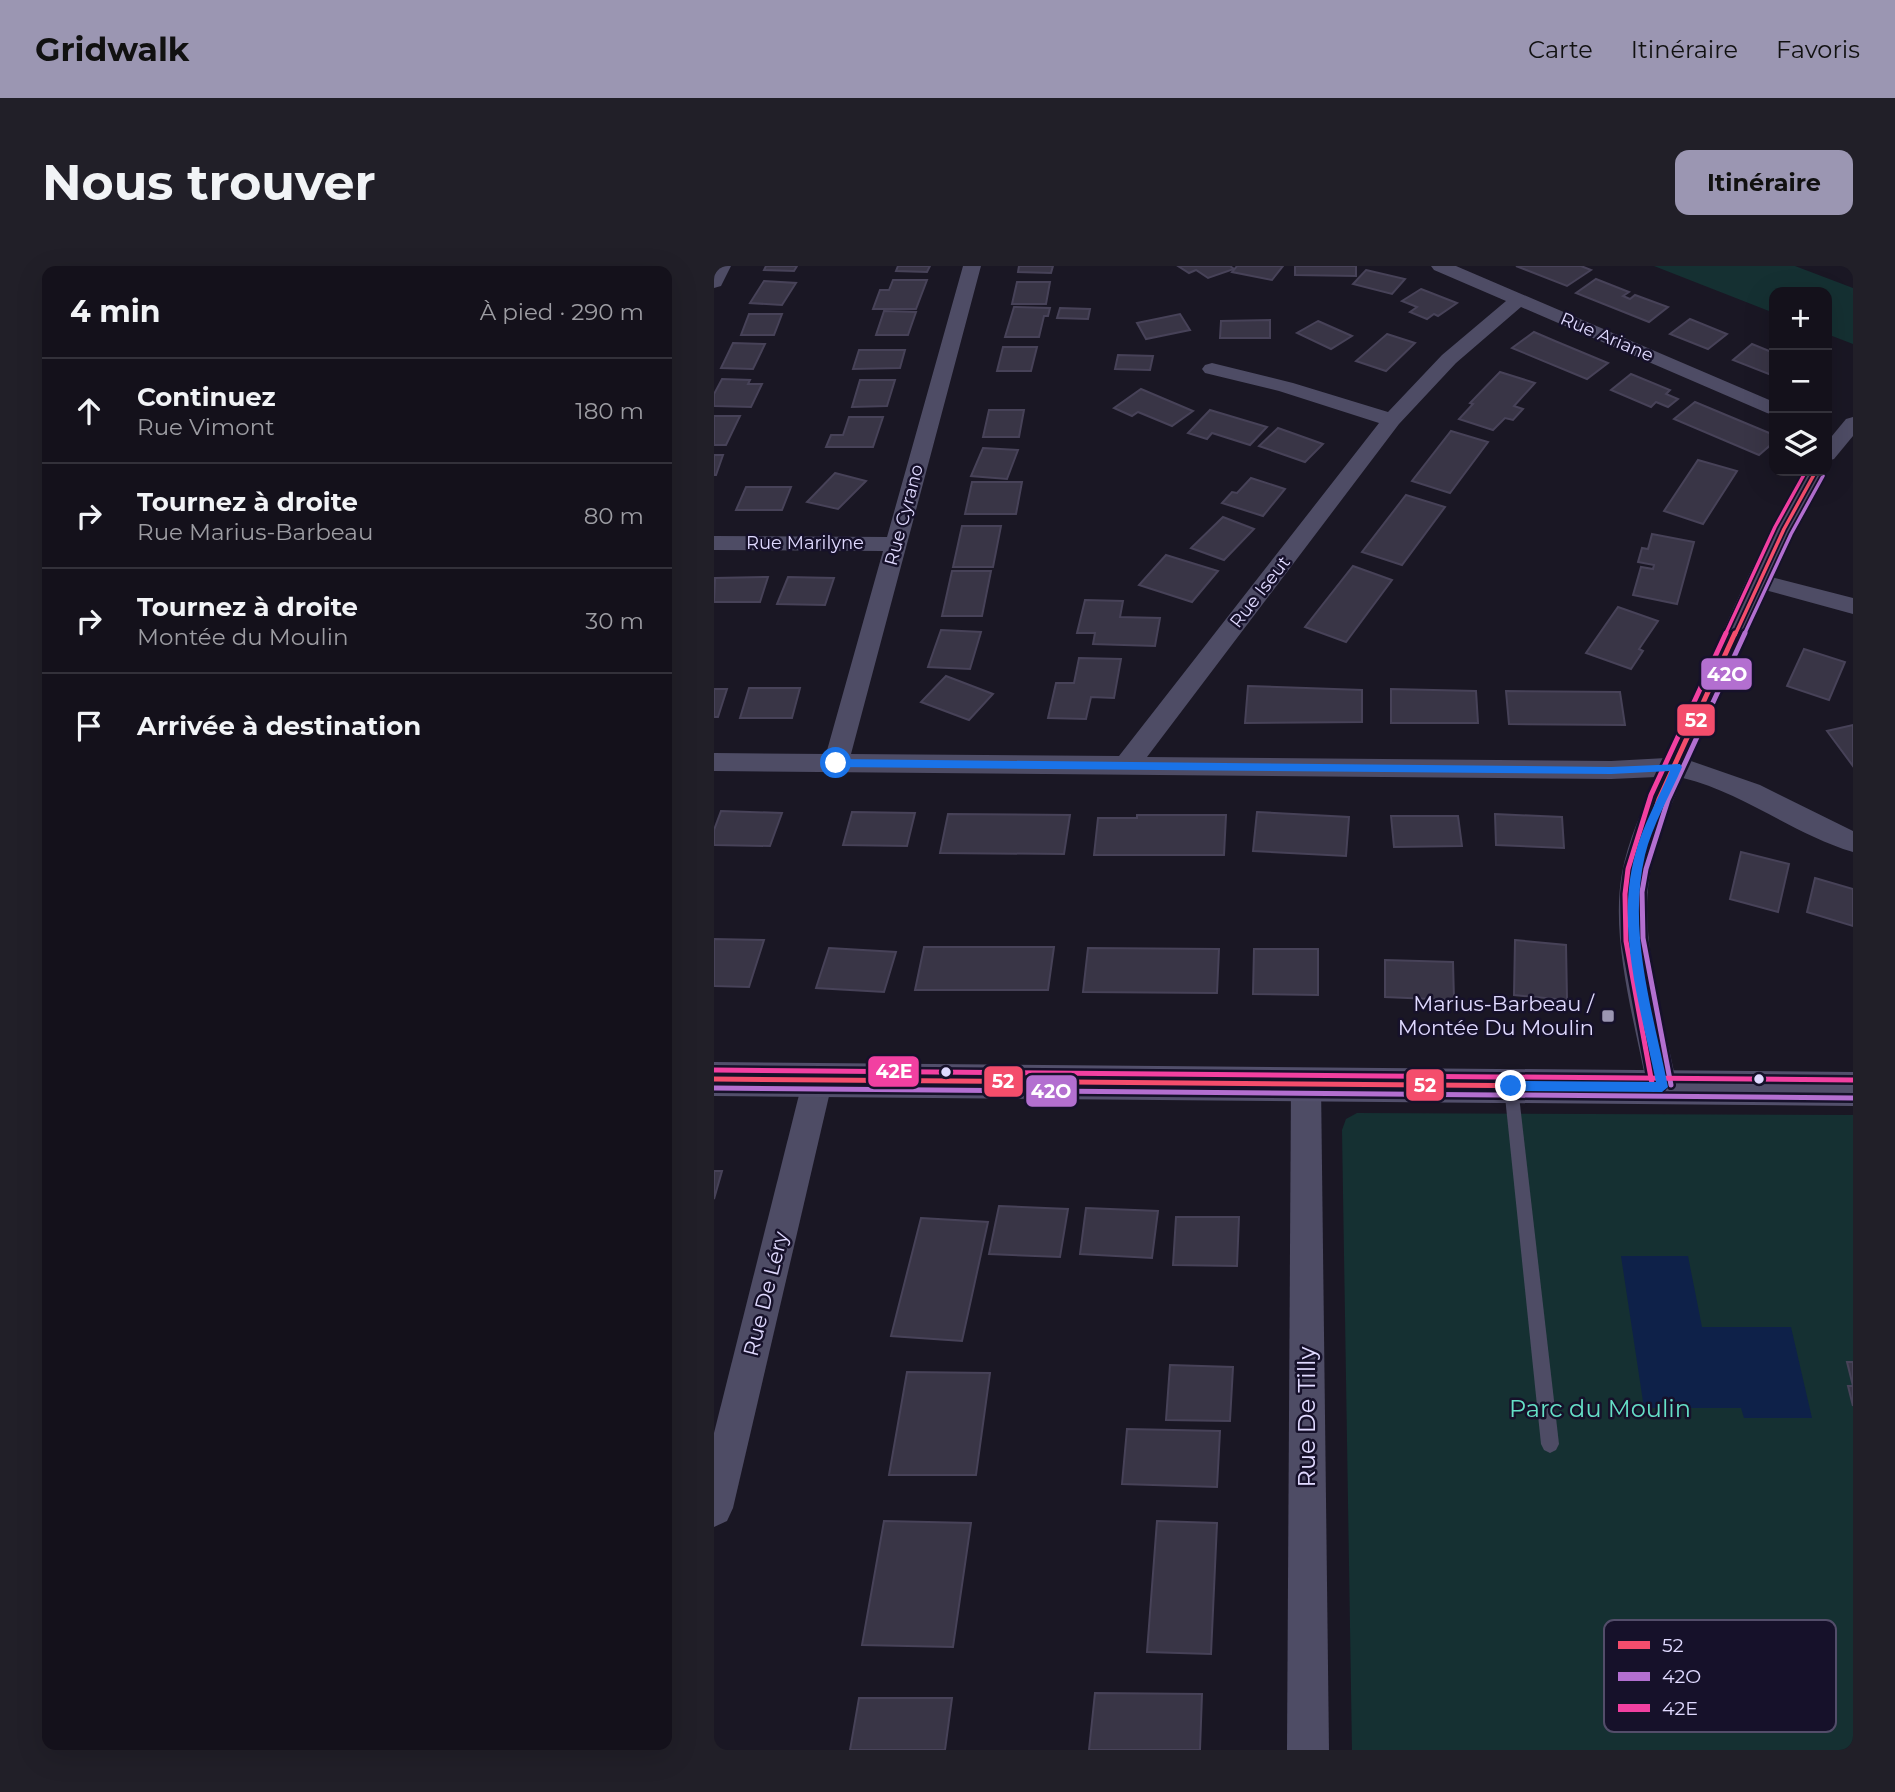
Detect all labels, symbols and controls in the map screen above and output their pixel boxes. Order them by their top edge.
text: Gridwalk [35,29,189,69]
text: Carte [1528,35,1593,64]
text: Itinéraire [1631,35,1738,64]
text: Favoris [1776,35,1860,64]
button: Itinéraire [1675,150,1853,215]
text: Nous trouver [42,153,376,212]
map controls [1769,287,1832,476]
button: + [1769,287,1832,350]
text: 4 min [70,293,160,330]
text: À pied · 290 m [480,298,644,326]
street label: Rue Ariane [1557,307,1657,367]
button: − [1769,350,1832,413]
text: Continuez [137,381,276,413]
icon: ahead [70,392,108,430]
text: 180 m [575,397,644,425]
text: Rue Vimont [137,413,275,441]
button: layers [1769,413,1832,476]
street label: Rue Cyrano [880,462,928,568]
text: Tournez à droite [137,486,358,518]
icon: right [70,497,108,535]
text: 80 m [584,502,644,530]
text: Rue Marius-Barbeau [137,518,373,546]
street label: Rue Marilyne [746,532,864,554]
street label: Rue Iseut [1225,552,1295,632]
text: Tournez à droite [137,591,358,623]
icon: right [70,602,108,640]
text: 30 m [585,607,644,635]
text: Montée du Moulin [137,623,349,651]
line badge: 42O [1700,657,1753,691]
text: 42O [1707,663,1747,686]
line badge: 52 [1676,703,1716,737]
icon: arrive [70,707,108,745]
text: 52 [1685,709,1707,732]
text: Arrivée à destination [137,710,421,742]
route start [820,747,851,778]
place label: Marius-Barbeau / Montée Du Moulin [1398,991,1595,1040]
marker: Marius-Barbeau / Montée Du Moulin [1600,1008,1616,1024]
line badge: 42E [867,1055,920,1088]
text: 42E [875,1060,913,1083]
unlabelled marker [939,1065,953,1079]
line badge: 52 [983,1065,1024,1098]
line badge: 52 [1405,1068,1445,1102]
text: 52 [992,1070,1014,1093]
route end [1495,1070,1526,1101]
unlabelled marker [1752,1072,1766,1086]
line badge: 42O [1025,1074,1078,1108]
text: 52 [1414,1074,1436,1097]
text: 42O [1031,1080,1071,1103]
street label: Rue De Léry [738,1228,793,1359]
street label: Rue De Tilly [1292,1347,1321,1487]
park label: Parc du Moulin [1509,1394,1691,1423]
legend [1604,1620,1836,1732]
text: 52 [1662,1634,1684,1657]
text: 42O [1662,1665,1701,1688]
text: 42E [1662,1697,1698,1720]

